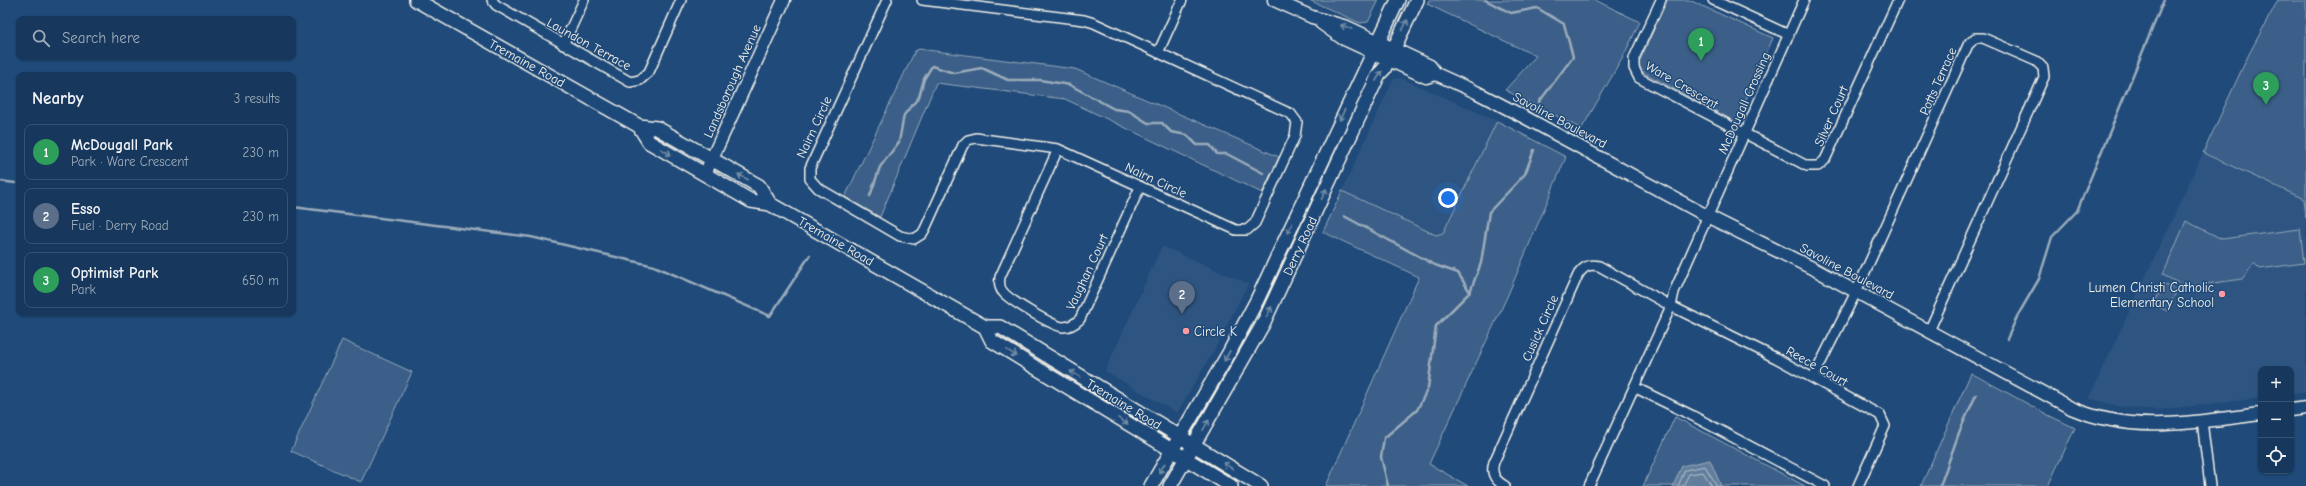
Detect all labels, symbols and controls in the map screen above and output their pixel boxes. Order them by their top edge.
street label: Laundon Terrace [544,15,634,74]
search box [16,16,296,60]
one-way arrow [1402,19,1409,31]
street label: Landsborough Avenue [700,22,764,140]
one-way arrow [1340,23,1352,31]
icon: search [30,27,52,49]
pin: 1 [1688,28,1714,61]
text: Search here [62,29,140,47]
street label: Tremaine Road [486,36,568,90]
street label: Potts Terrace [1916,44,1960,117]
street label: McDougall Crossing [1715,50,1773,156]
street label: Ware Crescent [1643,58,1722,112]
one-way arrow [1374,71,1383,82]
pin: 3 [2253,72,2279,105]
street label: Silver Court [1811,82,1851,149]
text: Nearby [32,89,83,108]
street label: Savoline Boulevard [1510,89,1610,151]
text: 3 results [234,91,280,106]
street label: Nairn Circle [793,93,835,160]
one-way arrow [1338,108,1346,120]
text: McDougall Park [71,136,173,154]
text: 1 [43,145,49,160]
text: 230 m [243,145,279,160]
one-way arrow [660,148,672,156]
text: Park · Ware Crescent [71,154,188,169]
street label: Nairn Circle [1123,159,1190,201]
one-way arrow [737,173,749,181]
one-way arrow [1320,188,1328,200]
your location [1438,188,1458,208]
text: Esso [71,200,100,218]
text: 2 [43,209,49,224]
text: 230 m [243,209,279,224]
street label: Tremaine Road [796,213,876,269]
street label: Derry Road [1280,214,1320,278]
text: Fuel · Derry Road [71,218,169,233]
one-way arrow [1286,222,1293,234]
street label: Vaughan Court [1063,230,1112,312]
street label: Savoline Boulevard [1797,240,1897,302]
text: Optimist Park [71,264,158,282]
text: 3 [43,273,49,288]
text: 650 m [242,273,279,288]
place label: Lumen Christi Catholic Elementary School [2088,280,2214,310]
pin: 2 [1169,281,1195,314]
text: Park [71,282,96,297]
marker: Lumen Christi Catholic Elementary School [2217,289,2227,299]
street label: Cusick Circle [1519,292,1562,364]
one-way arrow [1266,306,1273,318]
place label: Circle K [1194,324,1238,339]
marker: Circle K [1181,326,1191,336]
street label: Reece Court [1784,343,1852,390]
one-way arrow [1006,349,1017,357]
one-way arrow [1223,350,1231,362]
map controls [2258,366,2294,474]
button: + [2258,366,2294,402]
one-way arrow [1070,370,1081,378]
street label: Tremaine Road [1084,376,1164,432]
button: − [2258,402,2294,438]
one-way arrow [1117,417,1128,425]
one-way arrow [1202,419,1210,431]
button: locate [2258,438,2294,474]
one-way arrow [1222,461,1234,469]
one-way arrow [1158,462,1166,474]

